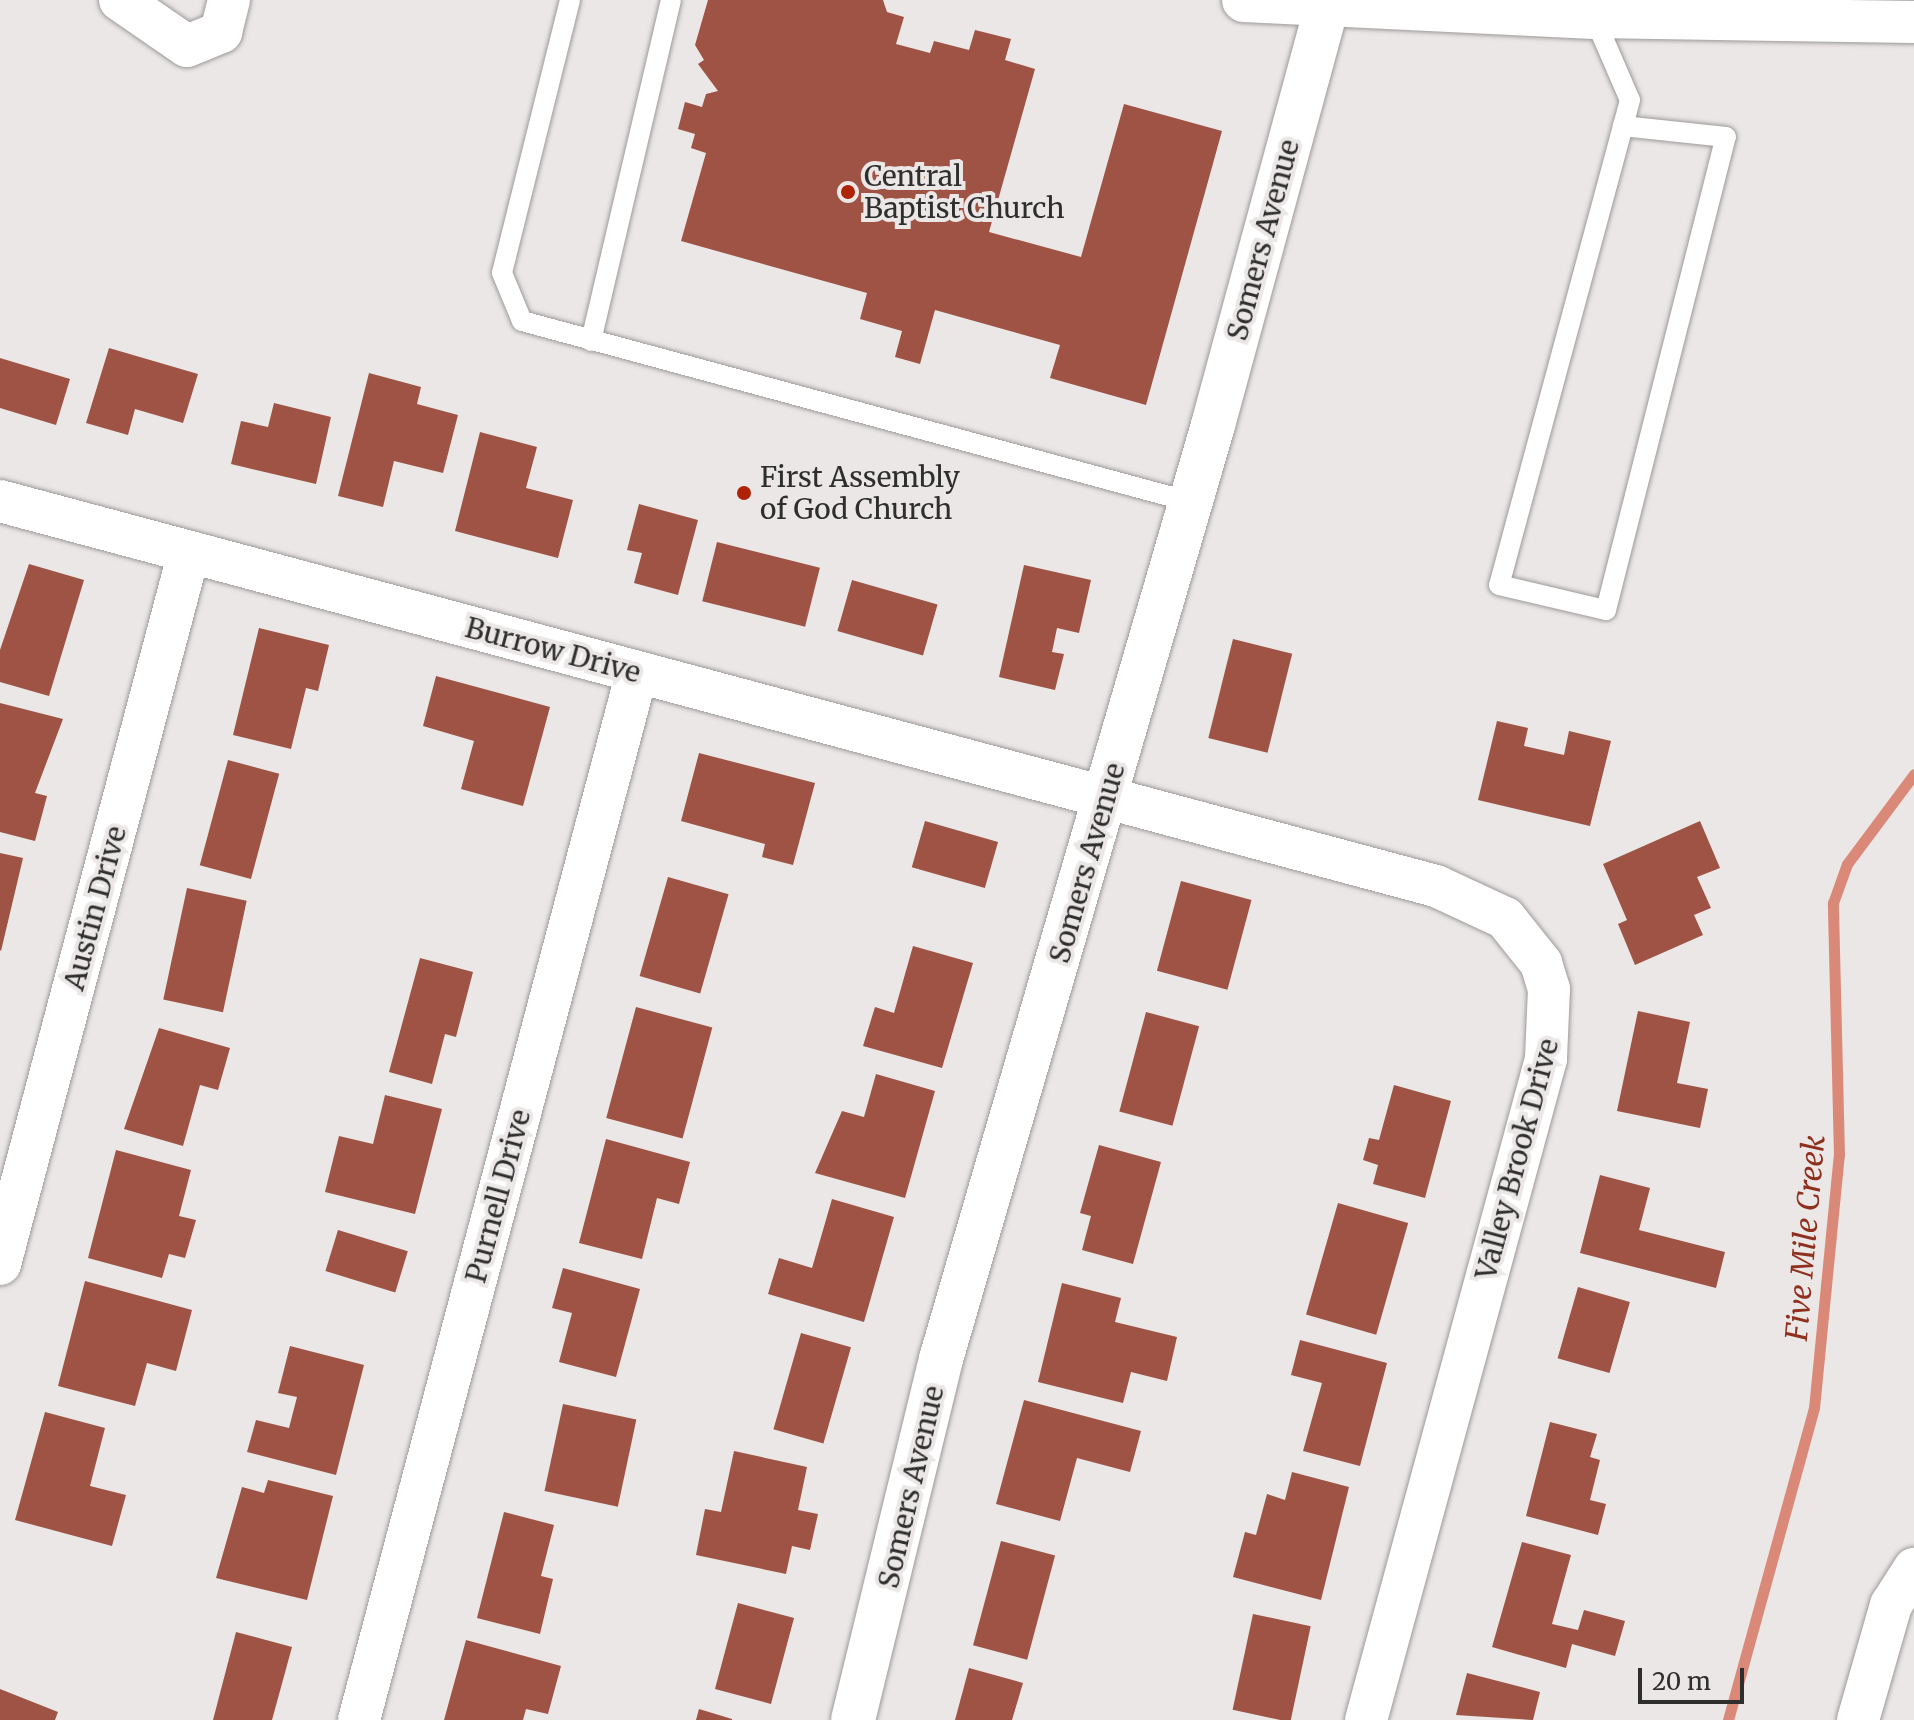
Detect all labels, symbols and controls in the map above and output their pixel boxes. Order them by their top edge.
street label: Somers Avenue [1220,136,1306,344]
place label: Central Baptist Church [864,159,1064,225]
marker: Central Baptist Church [839,183,857,201]
place label: First Assembly of God Church [760,460,960,526]
marker: First Assembly of God Church [735,484,753,502]
street label: Burrow Drive [462,610,644,690]
street label: Somers Avenue [1042,759,1132,967]
street label: Austin Drive [57,822,133,994]
street label: Valley Brook Drive [1469,1035,1565,1283]
street label: Purnell Drive [459,1106,537,1286]
water label: Five Mile Creek [1778,1134,1832,1342]
street label: Somers Avenue [871,1383,951,1591]
scale bar [1642,1652,1748,1702]
text: 20 m [1652,1666,1711,1697]

